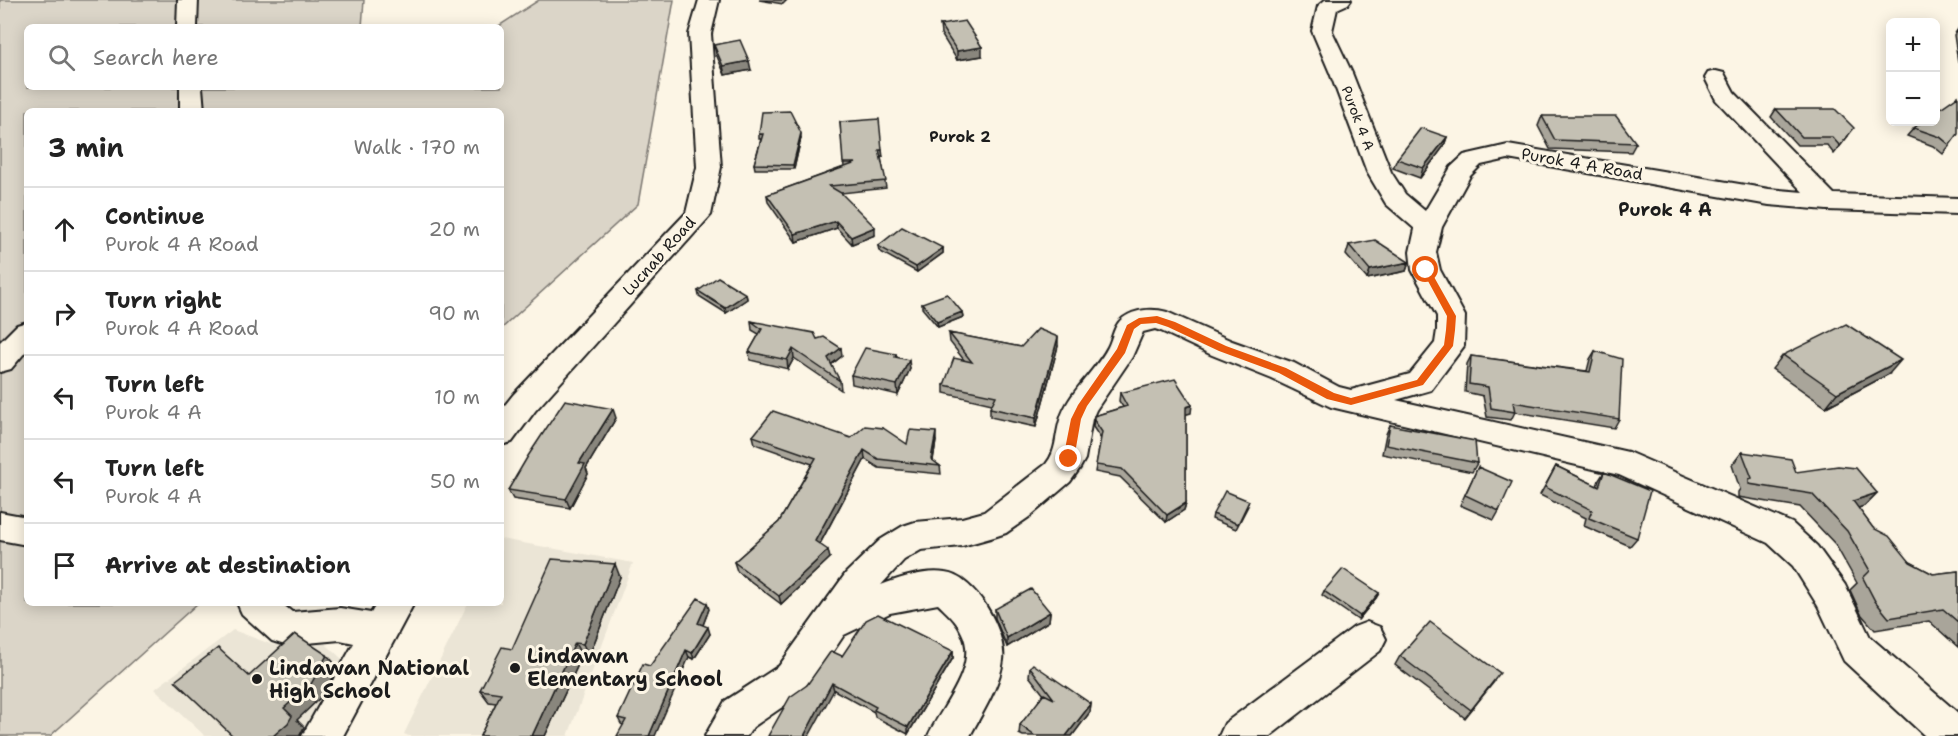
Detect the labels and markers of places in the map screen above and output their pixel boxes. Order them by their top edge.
place label: Lindawan Elementary School [527,643,723,692]
place label: Lindawan National High School [269,655,469,704]
marker: Lindawan Elementary School [508,661,522,675]
marker: Lindawan National High School [250,672,264,686]

